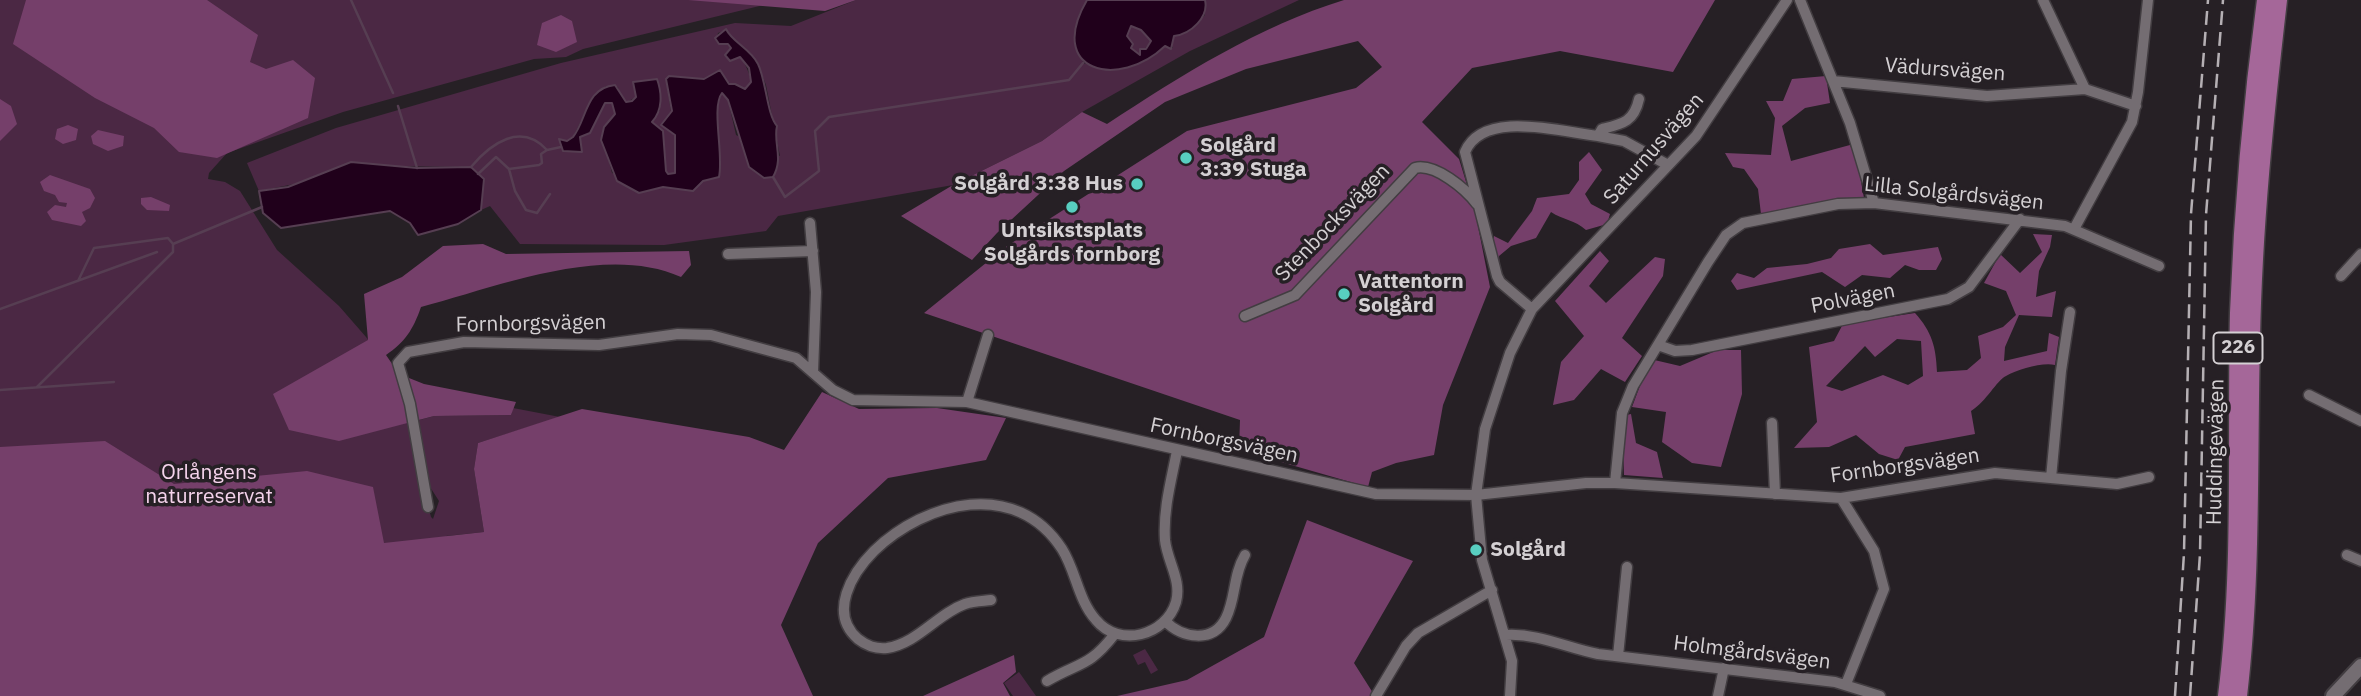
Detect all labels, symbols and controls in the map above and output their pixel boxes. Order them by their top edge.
street label: Vädursvägen [1884,53,2006,87]
street label: Saturnusvägen [1599,88,1709,210]
place label: Solgård 3:39 Stuga [1200,133,1307,183]
marker: Solgård 3:39 Stuga [1178,150,1194,166]
street label: Stenbocksvägen [1270,159,1396,287]
place label: Solgård 3:38 Hus [954,171,1123,197]
street label: Lilla Solgårdsvägen [1863,172,2045,216]
marker: Solgård 3:38 Hus [1129,176,1145,192]
marker: Untsikstsplats Solgårds fornborg [1064,199,1080,215]
place label: Untsikstsplats Solgårds fornborg [984,218,1160,268]
place label: Vattentorn Solgård [1358,269,1464,319]
street label: Polvägen [1809,278,1897,320]
marker: Vattentorn Solgård [1336,286,1352,302]
street label: Fornborgsvägen [455,310,607,338]
road number: 226 [2214,332,2262,364]
street label: Huddingevägen [2202,379,2230,525]
street label: Fornborgsvägen [1148,413,1300,469]
street label: Fornborgsvägen [1829,443,1981,489]
park label: Orlångens naturreservat [145,460,273,510]
place label: Solgård [1490,537,1566,563]
marker: Solgård [1468,542,1484,558]
street label: Holmgårdsvägen [1672,631,1832,675]

